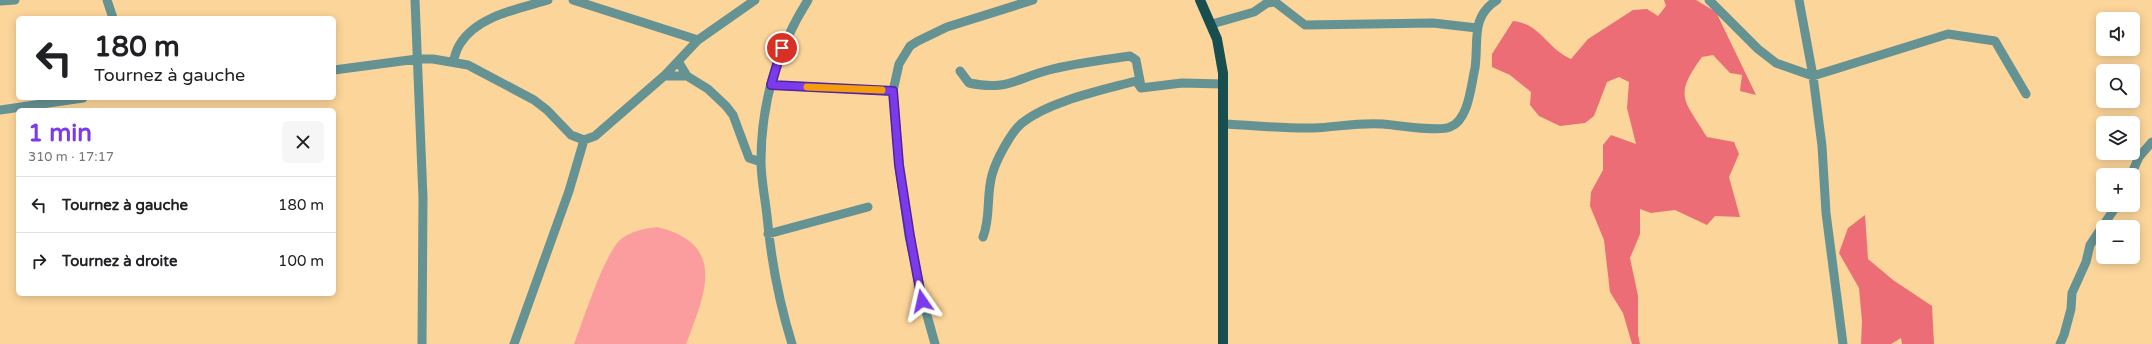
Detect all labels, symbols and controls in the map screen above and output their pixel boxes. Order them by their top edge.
map controls [2096,12,2140,264]
button: sound [2096,12,2140,56]
text: 180 m [94,30,180,64]
pin [765,31,799,65]
icon: left [28,32,80,84]
icon: arrive [771,37,793,59]
text: Tournez à gauche [94,64,245,86]
button: search [2096,64,2140,108]
button: layers [2096,116,2140,160]
text: 1 min [28,119,92,148]
button: close [282,121,324,163]
text: 310 m · 17:17 [28,149,114,165]
button: + [2096,168,2140,212]
icon: left [28,194,50,216]
text: Tournez à gauche [62,196,188,214]
text: 180 m [278,196,324,214]
button: − [2096,220,2140,264]
icon: right [28,250,50,272]
text: Tournez à droite [62,252,177,270]
text: 100 m [278,252,324,270]
position arrow [901,280,943,322]

